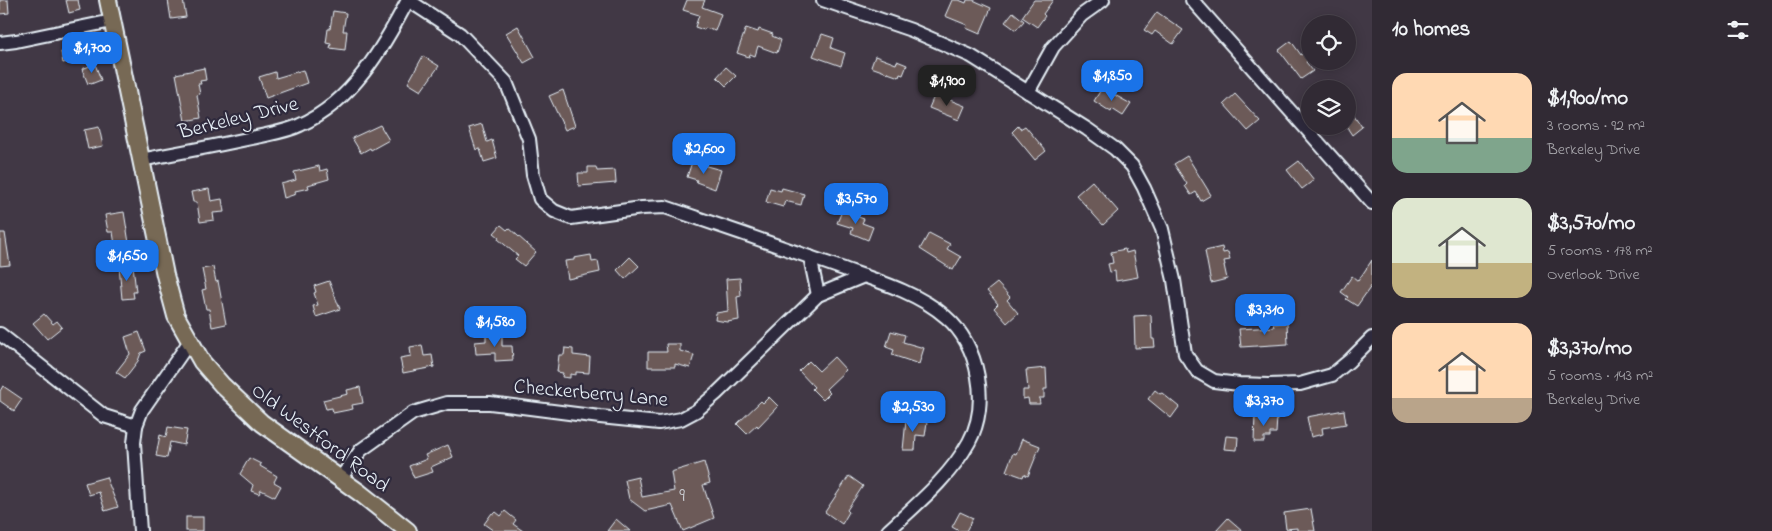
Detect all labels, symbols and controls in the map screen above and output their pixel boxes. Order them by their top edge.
map controls [1301,15,1356,135]
button: locate [1301,15,1356,70]
text: 10 homes [1392,15,1470,45]
icon: filters [1724,16,1752,44]
pin: $1,700 [51,32,133,74]
text: $1,700 [73,36,111,60]
pin: $1,850 [1071,59,1153,102]
pin: $1,900 [906,64,988,107]
text: $1,850 [1092,64,1132,88]
text: $1,900 [929,69,965,93]
button: layers [1301,80,1356,135]
text: $1,900/mo [1547,84,1628,114]
street label: Berkeley Drive [175,89,303,150]
icon: home [1432,93,1492,153]
text: 3 rooms · 92 m² [1547,114,1645,138]
pin: $2,600 [663,132,745,175]
text: $2,600 [683,137,725,161]
text: Berkeley Drive [1547,138,1640,162]
pin: $3,570 [815,182,897,225]
text: $3,570 [835,187,877,211]
text: $3,570/mo [1547,209,1635,239]
icon: home [1432,218,1492,278]
text: 5 rooms · 178 m² [1547,239,1653,263]
pin: $1,650 [86,240,168,282]
text: $1,650 [107,244,147,268]
text: Overlook Drive [1547,263,1640,287]
pin: $3,310 [1224,294,1306,336]
text: $3,310 [1246,298,1284,322]
pin: $1,580 [454,306,536,348]
text: $1,580 [475,310,515,334]
text: $3,370/mo [1547,334,1632,364]
icon: home [1432,343,1492,403]
text: 5 rooms · 143 m² [1547,364,1653,388]
street label: Checkerberry Lane [512,372,670,418]
street label: Old Westford Road [244,377,395,501]
pin: $3,370 [1223,384,1305,427]
text: Berkeley Drive [1547,388,1640,412]
text: $3,370 [1244,389,1284,413]
pin: $2,530 [872,390,954,433]
text: $2,530 [891,395,935,419]
house number: 9 [679,483,685,510]

